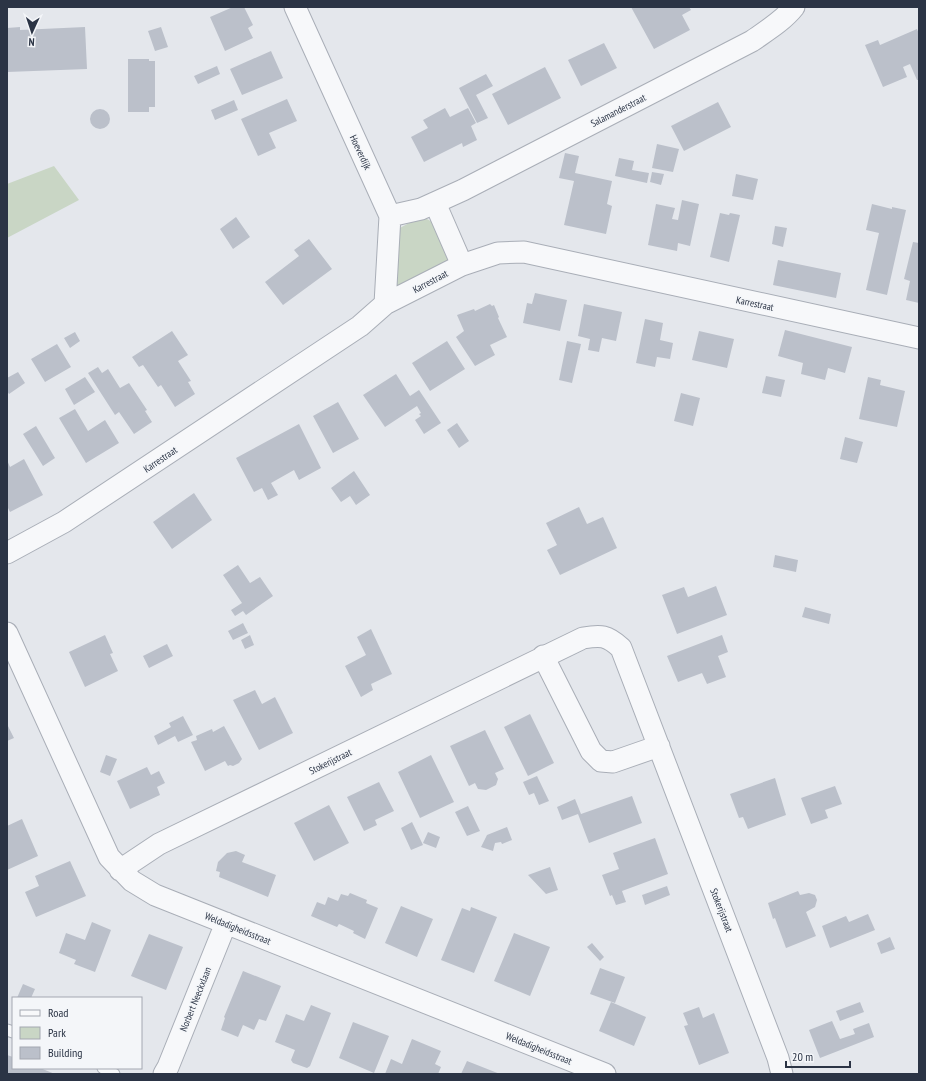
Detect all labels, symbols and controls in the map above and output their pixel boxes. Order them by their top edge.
north arrow [12,12,52,52]
text: N [28,35,35,49]
street label: Salamanderstraat [588,91,648,130]
street label: Hoeverdijk [347,133,374,172]
street label: Karrestraat [410,267,450,296]
street label: Karrestraat [735,293,775,314]
street label: Karrestraat [141,443,180,475]
street label: Stokerijstraat [307,745,354,777]
street label: Stokerijstraat [707,886,736,934]
street label: Weldadigheidsstraat [203,909,273,948]
street label: Norbert Neeckxlaan [177,965,214,1033]
legend [12,997,142,1069]
text: Road [48,1005,68,1020]
text: Park [48,1025,66,1040]
street label: Weldadigheidsstraat [504,1029,574,1068]
scale bar [786,1043,850,1069]
text: Building [48,1045,83,1060]
text: 20 m [792,1049,813,1064]

